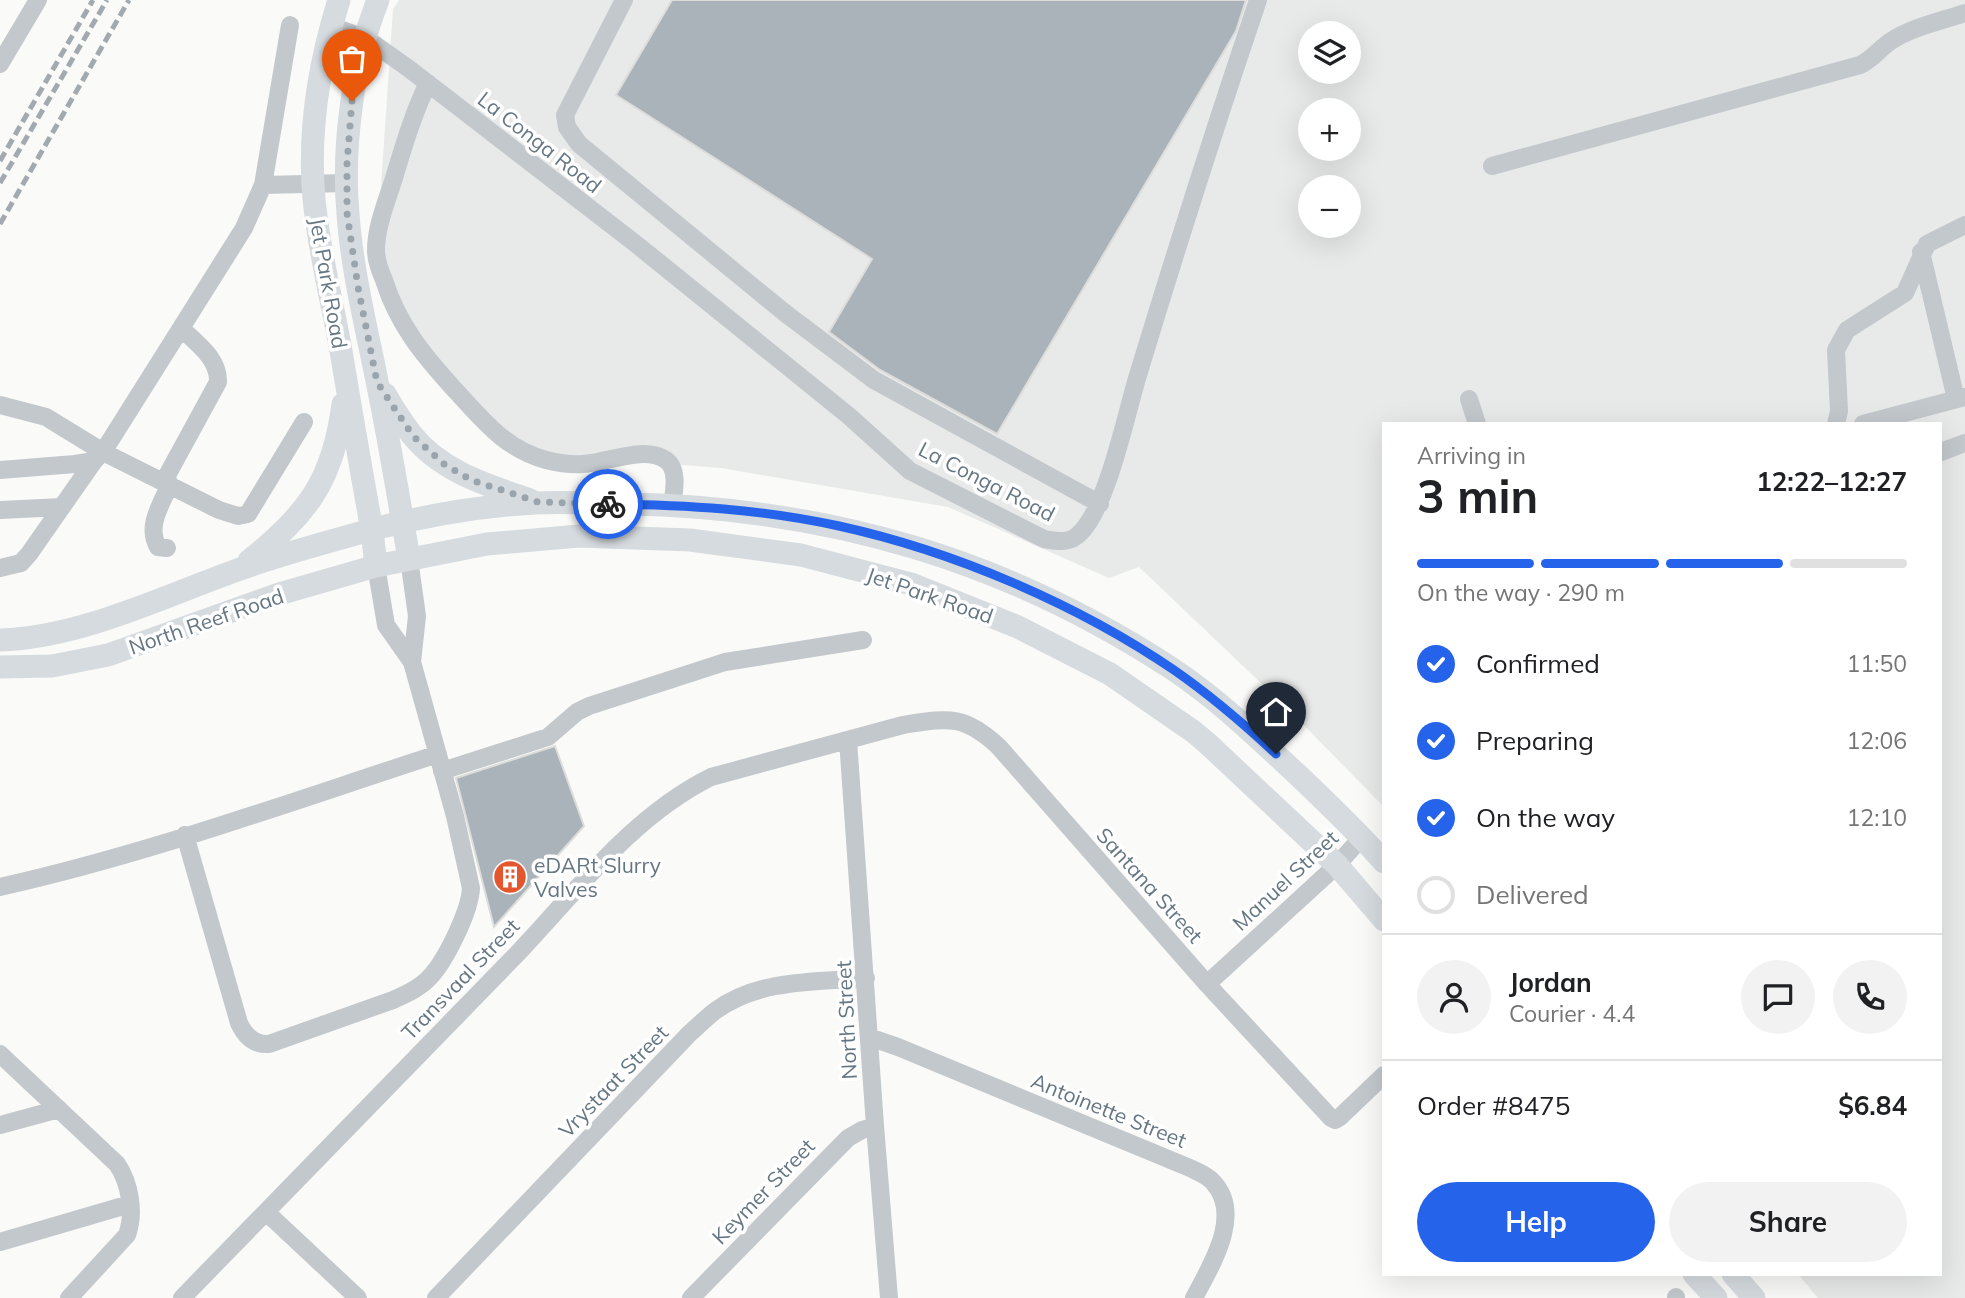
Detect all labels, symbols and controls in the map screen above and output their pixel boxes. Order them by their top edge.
map controls [1298,21,1361,238]
button: layers [1298,21,1361,84]
pin [322,29,382,101]
icon: bag [333,40,371,78]
street label: La Conga Road [473,86,607,198]
button: + [1298,98,1361,161]
button: − [1298,175,1361,238]
street label: Jet Park Road [305,216,353,350]
street label: La Conga Road [914,435,1060,527]
text: Arriving in [1417,441,1526,470]
text: 12:22–12:27 [1756,465,1907,498]
text: 3 min [1417,467,1538,525]
courier [573,469,643,539]
icon: bike [589,485,627,523]
street label: Jet Park Road [863,561,997,629]
text: On the way · 290 m [1417,578,1625,607]
street label: North Reef Road [125,582,287,660]
icon: check [1417,645,1455,683]
text: Confirmed [1476,647,1600,680]
text: 11:50 [1847,649,1907,678]
pin [1246,682,1306,754]
icon: home [1257,693,1295,731]
icon: check [1417,722,1455,760]
text: Preparing [1476,724,1594,757]
text: 12:06 [1847,726,1907,755]
icon: check [1417,799,1455,837]
text: On the way [1476,801,1615,834]
text: 12:10 [1847,803,1907,832]
street label: Santana Street [1091,822,1209,948]
street label: Manuel Street [1227,824,1343,936]
place label: eDARt Slurry Valves [534,852,661,902]
building icon: eDARt Slurry Valves [491,858,529,896]
text: Delivered [1476,878,1589,911]
street label: Transvaal Street [396,913,524,1045]
street label: North Street [830,960,862,1080]
button: person [1417,960,1491,1034]
button: chat [1741,960,1815,1034]
button: phone [1833,960,1907,1034]
text: Jordan [1509,966,1592,999]
text: Courier · 4.4 [1509,999,1635,1028]
street label: Vrystaat Street [553,1019,673,1143]
street label: Antoinette Street [1028,1067,1190,1153]
text: Order #8475 [1417,1089,1570,1122]
text: $6.84 [1838,1089,1907,1122]
street label: Keymer Street [706,1133,820,1249]
button: Help [1417,1182,1655,1262]
button: Share [1669,1182,1907,1262]

